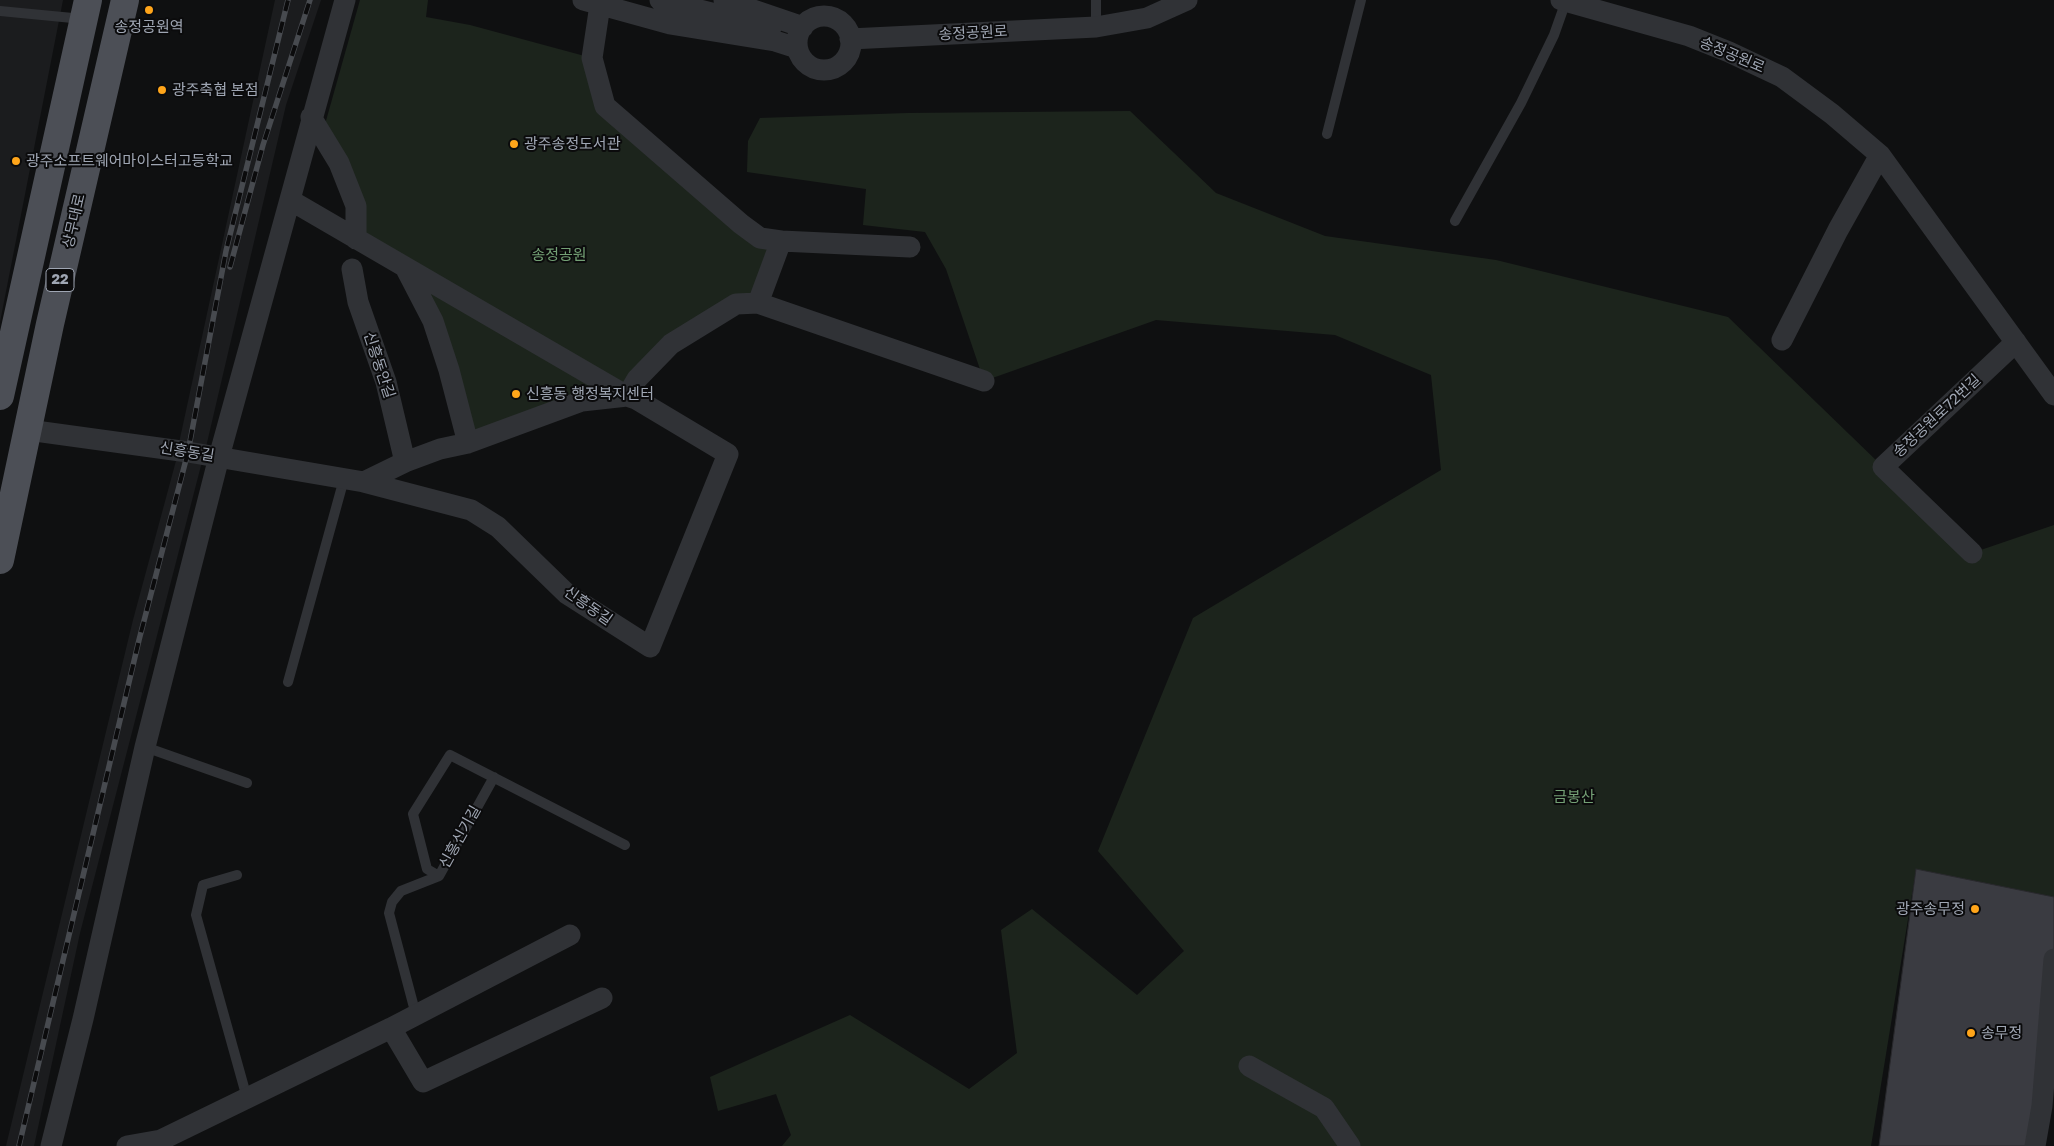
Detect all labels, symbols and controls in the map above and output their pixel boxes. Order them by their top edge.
marker: 송정공원역 [143,4,155,16]
place label: 송정공원역 [115,18,183,36]
street label: 송정공원로 [938,22,1008,44]
street label: 송정공원로 [1697,33,1767,77]
place label: 광주축협 본점 [172,81,259,99]
marker: 광주축협 본점 [156,84,168,96]
place label: 광주송정도서관 [524,135,621,153]
marker: 광주송정도서관 [508,138,520,150]
place label: 광주소프트웨어마이스터고등학교 [26,152,233,170]
marker: 광주소프트웨어마이스터고등학교 [10,155,22,167]
street label: 상무대로 [59,192,89,250]
park label: 송정공원 [531,246,587,264]
road number: 22 [46,268,74,292]
street label: 신흥동안길 [360,329,398,401]
street label: 송정공원로72번길 [1889,371,1985,461]
place label: 신흥동 행정복지센터 [526,385,654,403]
marker: 신흥동 행정복지센터 [510,388,522,400]
street label: 신흥동길 [158,439,216,465]
street label: 신흥동길 [560,583,616,629]
park label: 금봉산 [1553,788,1595,806]
street label: 신흥신기길 [435,802,485,872]
place label: 광주송무정 [1896,900,1965,918]
marker: 광주송무정 [1969,903,1981,915]
place label: 송무정 [1981,1024,2022,1042]
marker: 송무정 [1965,1027,1977,1039]

